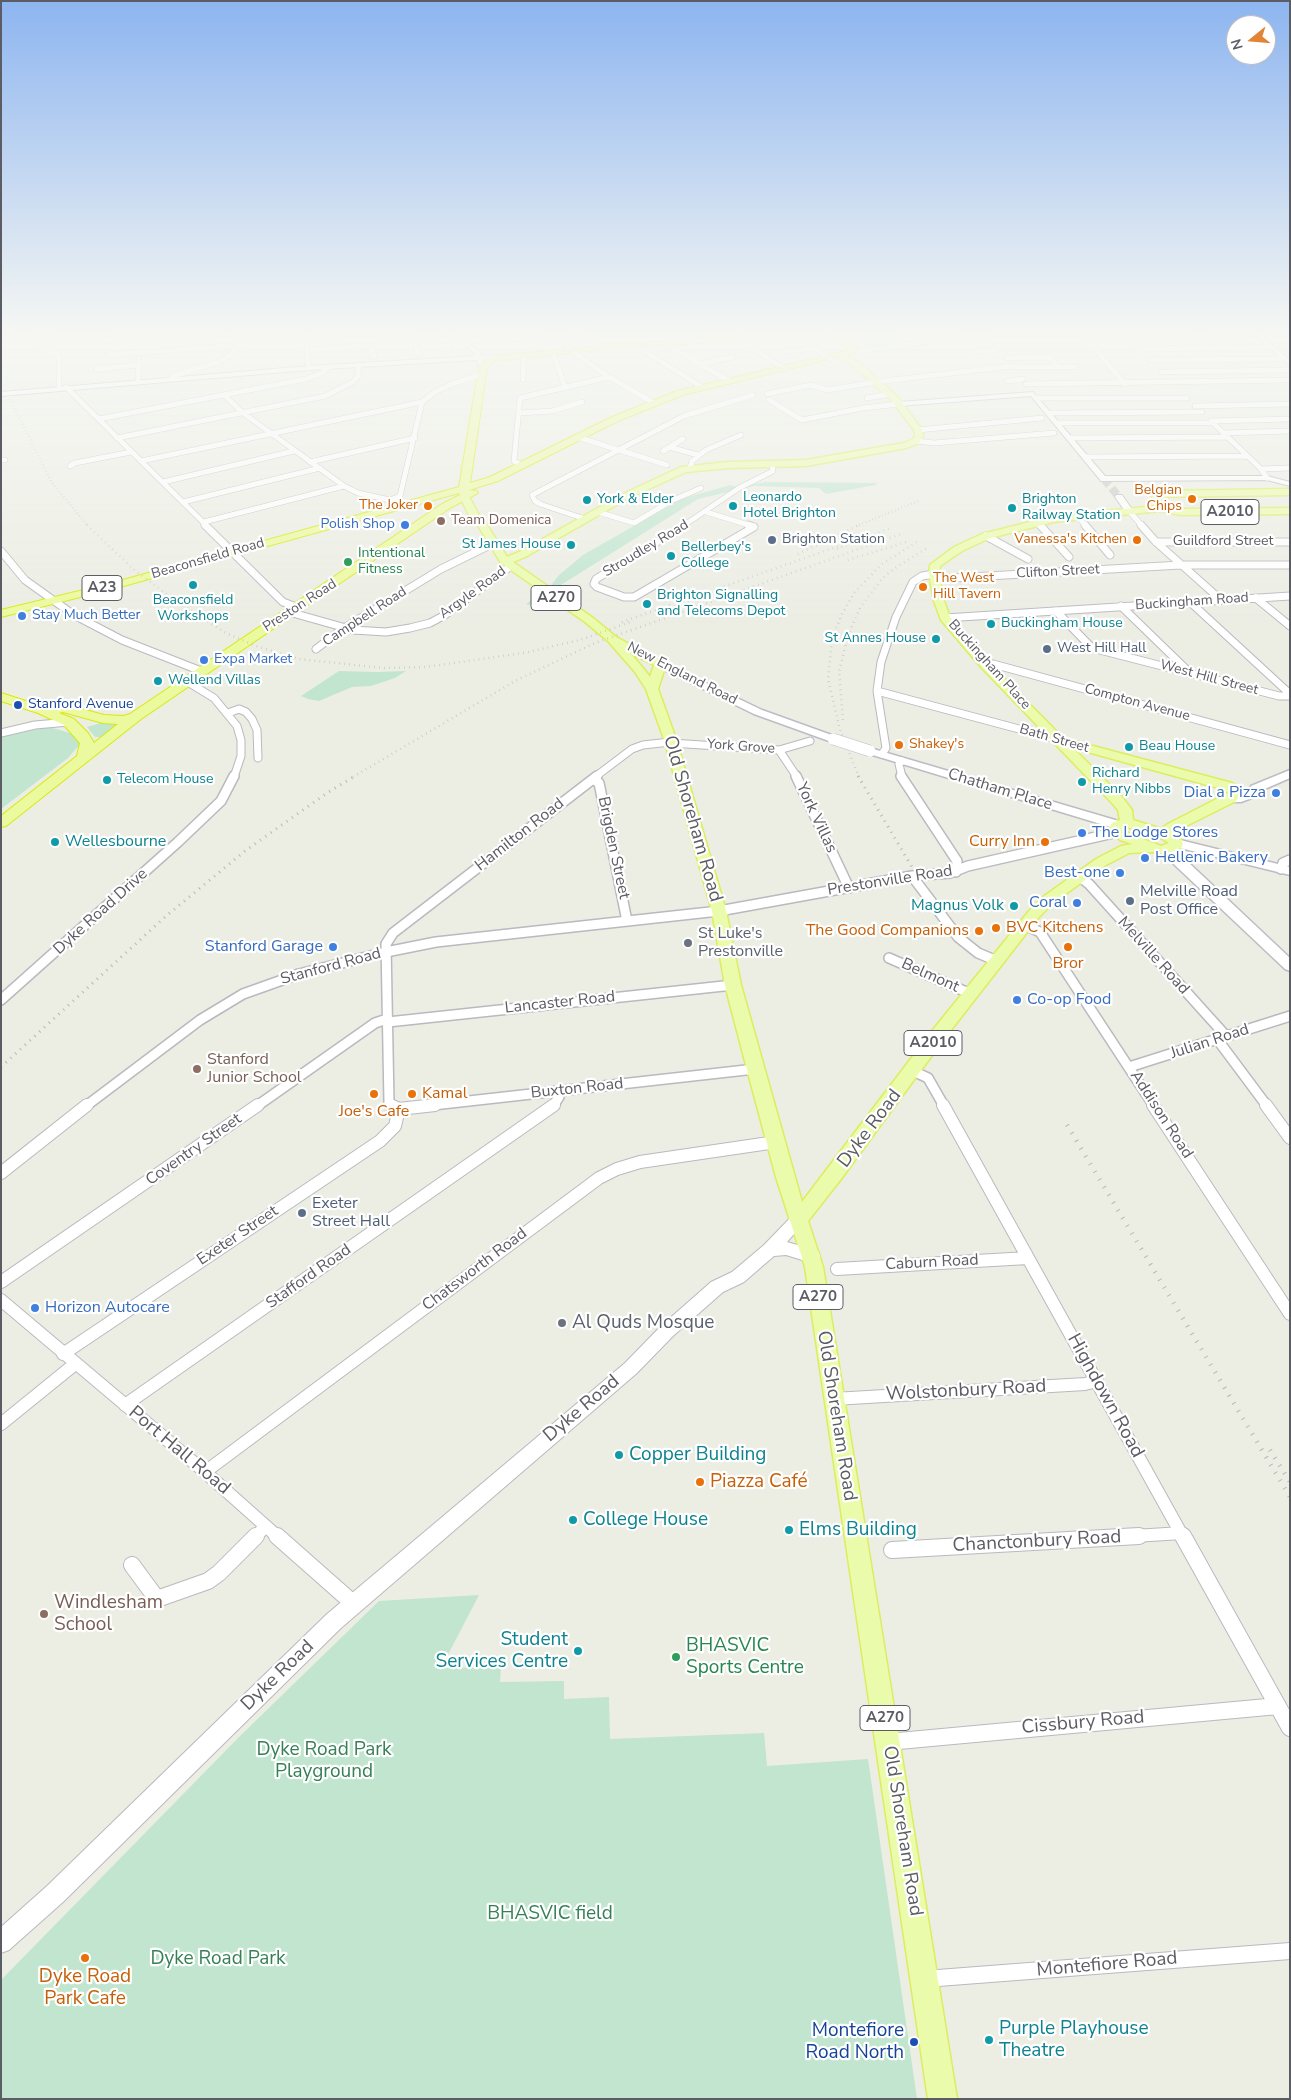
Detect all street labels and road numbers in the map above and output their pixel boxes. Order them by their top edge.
road number: A2010 [1201,500,1259,524]
street label: Stroudley Road [600,517,692,581]
street label: Guildford Street [1173,534,1273,550]
street label: Beaconsfield Road [150,535,266,583]
street label: Clifton Street [1016,561,1100,583]
street label: Argyle Road [436,563,510,623]
road number: A23 [82,576,122,600]
street label: Preston Road [260,576,340,636]
street label: Campbell Road [320,584,410,650]
road number: A270 [531,586,581,610]
street label: Buckingham Road [1135,590,1249,614]
street label: Buckingham Place [944,617,1034,713]
street label: New England Road [624,639,740,709]
street label: West Hill Street [1158,657,1260,699]
street label: Compton Avenue [1082,681,1192,725]
street label: Bath Street [1017,721,1091,757]
street label: Old Shoreham Road [657,733,727,905]
street label: York Grove [707,736,775,758]
street label: Chatham Place [945,765,1055,815]
street label: York Villas [791,780,841,856]
street label: Hamilton Road [472,794,568,876]
street label: Brigden Street [593,795,633,901]
street label: Prestonville Road [826,862,954,900]
street label: Dyke Road Drive [50,865,152,959]
street label: Melville Road [1113,913,1193,999]
street label: Stanford Road [279,944,383,990]
street label: Belmont [898,955,962,997]
street label: Lancaster Road [504,988,616,1018]
street label: Julian Road [1168,1020,1252,1064]
road number: A2010 [904,1030,962,1056]
street label: Addison Road [1125,1067,1197,1163]
street label: Buxton Road [530,1075,624,1103]
street label: Dyke Road [833,1085,907,1173]
street label: Coventry Street [142,1110,246,1190]
street label: Exeter Street [194,1202,282,1270]
street label: Chatsworth Road [419,1224,531,1316]
street label: Stafford Road [263,1241,355,1313]
street label: Caburn Road [885,1251,979,1275]
road number: A270 [793,1284,843,1310]
street label: Old Shoreham Road [811,1329,861,1503]
street label: Highdown Road [1062,1330,1148,1462]
street label: Dyke Road [539,1371,625,1447]
street label: Wolstonbury Road [885,1375,1047,1407]
street label: Port Hall Road [123,1402,235,1500]
street label: Chanctonbury Road [952,1526,1122,1558]
street label: Dyke Road [237,1636,319,1716]
road number: A270 [860,1706,910,1730]
street label: Cissbury Road [1021,1706,1145,1740]
street label: Old Shoreham Road [877,1744,927,1918]
street label: Montefiore Road [1036,1947,1178,1983]

